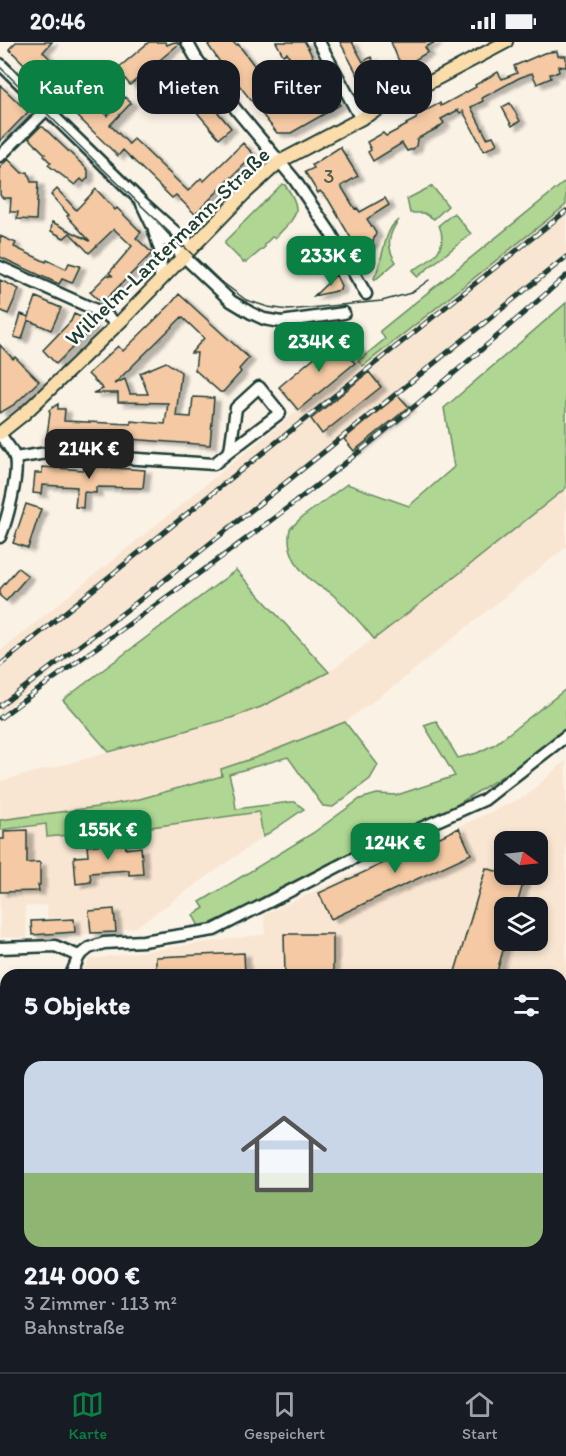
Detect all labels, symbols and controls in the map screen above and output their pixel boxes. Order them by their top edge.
text: 20:46 [30,8,85,35]
chip: Kaufen [18,60,125,114]
chip: Mieten [137,60,240,114]
chip: Filter [252,60,342,114]
chip: Neu [354,60,432,114]
street label: Wilhelm-Lantermann-Straße [59,141,276,351]
house number: 3 [324,164,335,188]
pin: 233K € [282,236,380,287]
text: 233K € [300,243,362,267]
pin: 234K € [270,322,368,373]
text: 234K € [288,329,350,353]
pin: 214K € [40,429,138,480]
text: 214K € [59,436,119,460]
pin: 155K € [59,810,157,861]
text: 155K € [79,817,137,841]
pin: 124K € [346,823,444,874]
text: 124K € [365,830,425,854]
north arrow [494,831,548,885]
map controls [494,831,548,951]
button: layers [494,897,548,951]
text: 5 Objekte [24,989,130,1021]
icon: filters [510,989,543,1022]
icon: home [230,1100,338,1208]
text: 214 000 € [24,1259,140,1291]
text: 3 Zimmer · 113 m² [24,1291,177,1315]
text: Bahnstraße [24,1315,125,1339]
tab: Karte [68,1388,107,1443]
tab: Gespeichert [244,1388,325,1443]
tab: Start [462,1388,498,1443]

